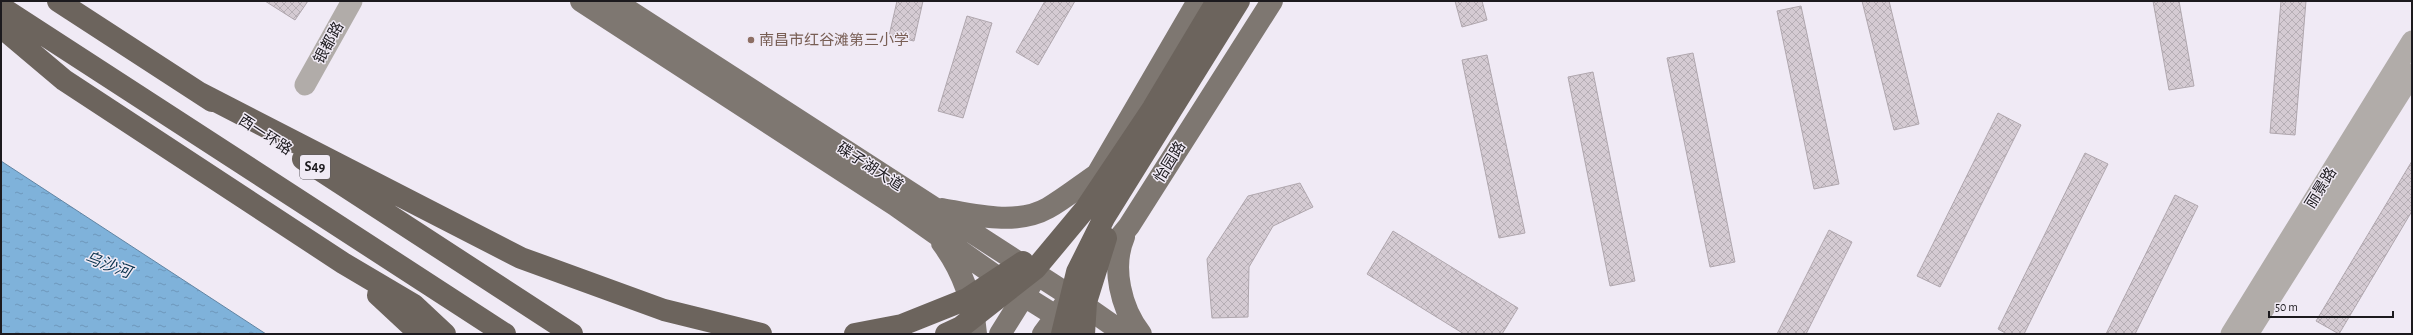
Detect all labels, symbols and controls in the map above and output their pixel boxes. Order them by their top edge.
street label: 银都路 [311,19,346,66]
place label: 南昌市红谷滩第三小学 [759,32,909,48]
marker: 南昌市红谷滩第三小学 [746,35,756,45]
street label: 西一环路 [236,112,295,158]
street label: 怡园路 [1150,138,1188,185]
street label: 碟子湖大道 [834,139,906,194]
road number: S49 [300,155,330,179]
street label: 丽景路 [2302,164,2339,211]
water label: 乌沙河 [83,248,136,282]
scale bar [2269,293,2393,319]
text: 50 m [2275,301,2298,313]

